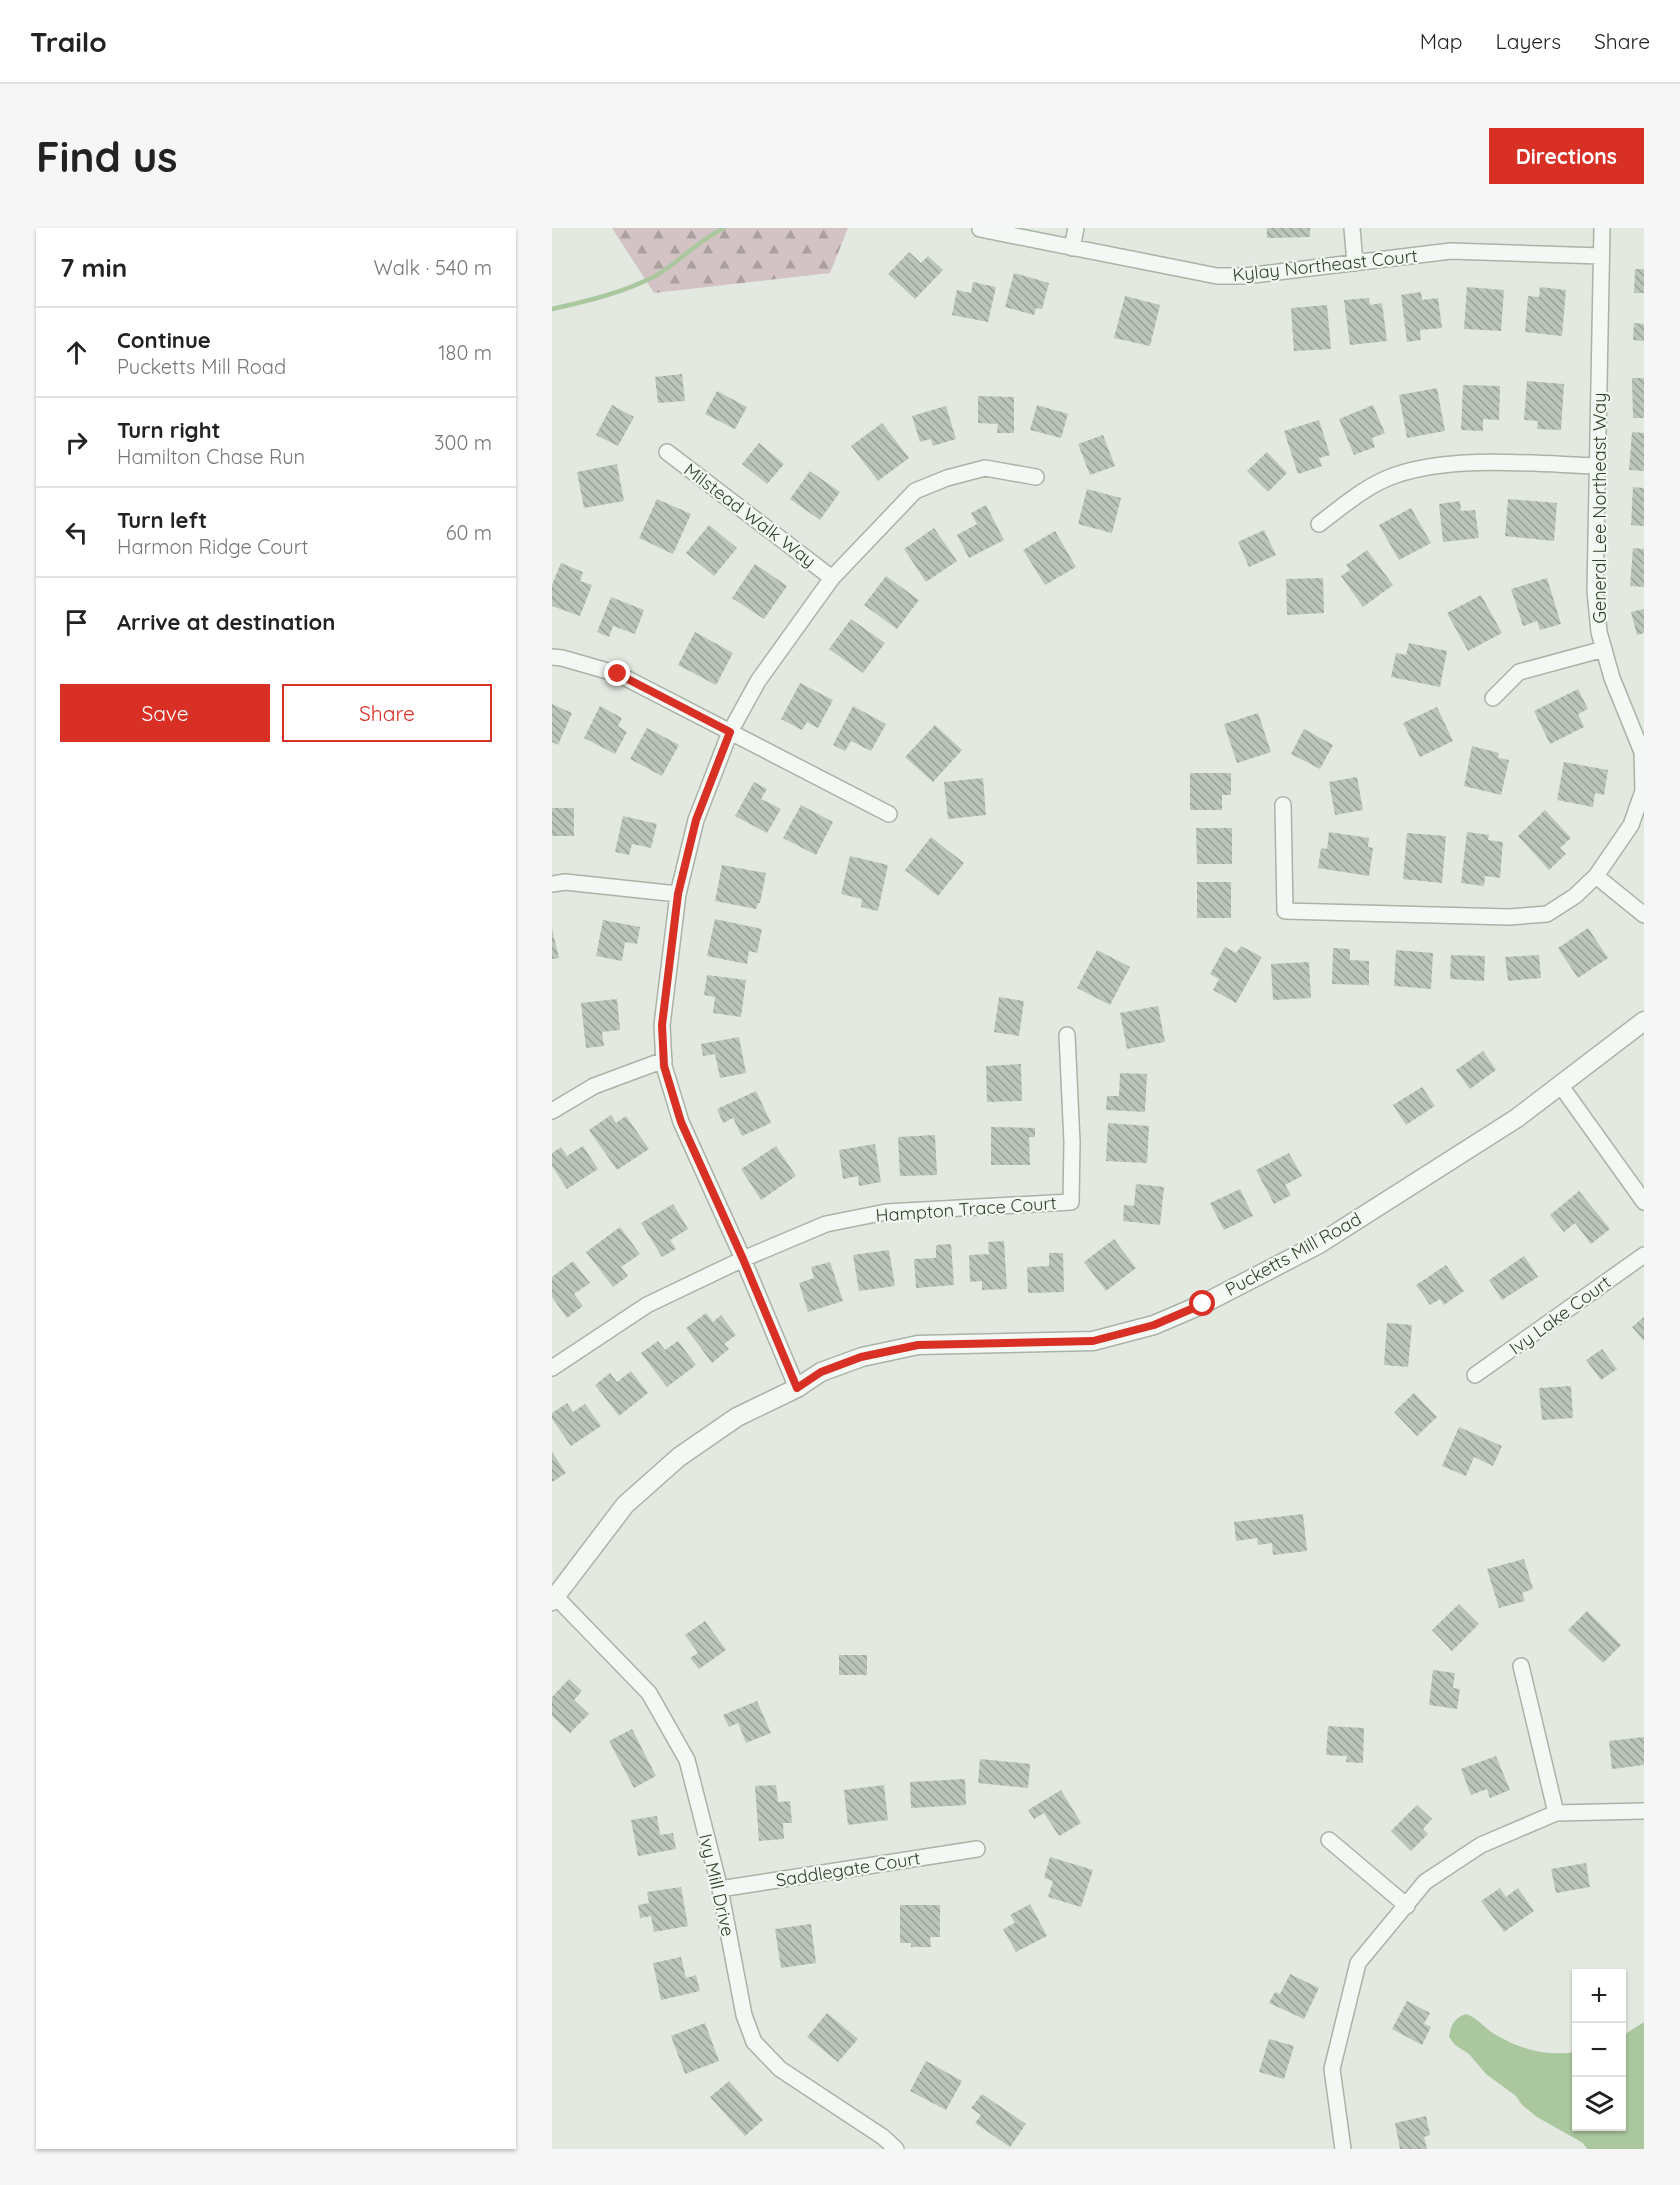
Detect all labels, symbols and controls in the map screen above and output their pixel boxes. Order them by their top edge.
text: Trailo [30,24,107,59]
text: Map [1420,28,1463,54]
text: Layers [1496,28,1561,54]
text: Share [1594,28,1650,54]
button: Directions [1489,128,1644,184]
text: Find us [36,130,178,183]
street label: Kylay Northeast Court [1231,244,1419,286]
text: 7 min [60,251,127,284]
text: Walk · 540 m [374,255,492,280]
text: Continue [117,326,211,354]
icon: ahead [60,336,93,369]
text: 180 m [438,340,492,365]
text: Pucketts Mill Road [117,354,286,379]
street label: General Lee Northeast Way [1588,393,1611,623]
text: Turn right [117,416,221,444]
icon: right [60,426,93,459]
text: 300 m [434,430,492,455]
text: Hamilton Chase Run [117,444,305,469]
street label: Milstead Walk Way [679,458,821,572]
text: Turn left [117,506,207,534]
icon: left [60,516,93,549]
text: 60 m [446,520,492,545]
text: Harmon Ridge Court [117,534,308,559]
icon: arrive [60,606,93,639]
text: Arrive at destination [117,608,335,636]
route end [604,660,630,686]
button: Save [60,684,270,742]
button: Share [282,684,492,742]
street label: Hampton Trace Court [875,1191,1057,1227]
street label: Pucketts Mill Road [1221,1207,1365,1301]
street label: Ivy Lake Court [1505,1270,1615,1360]
route start [1189,1290,1215,1316]
street label: Ivy Mill Drive [694,1832,740,1938]
street label: Saddlegate Court [774,1846,922,1892]
map controls [1572,1969,1626,2131]
button: + [1572,1969,1626,2023]
button: − [1572,2023,1626,2077]
button: layers [1572,2077,1626,2131]

